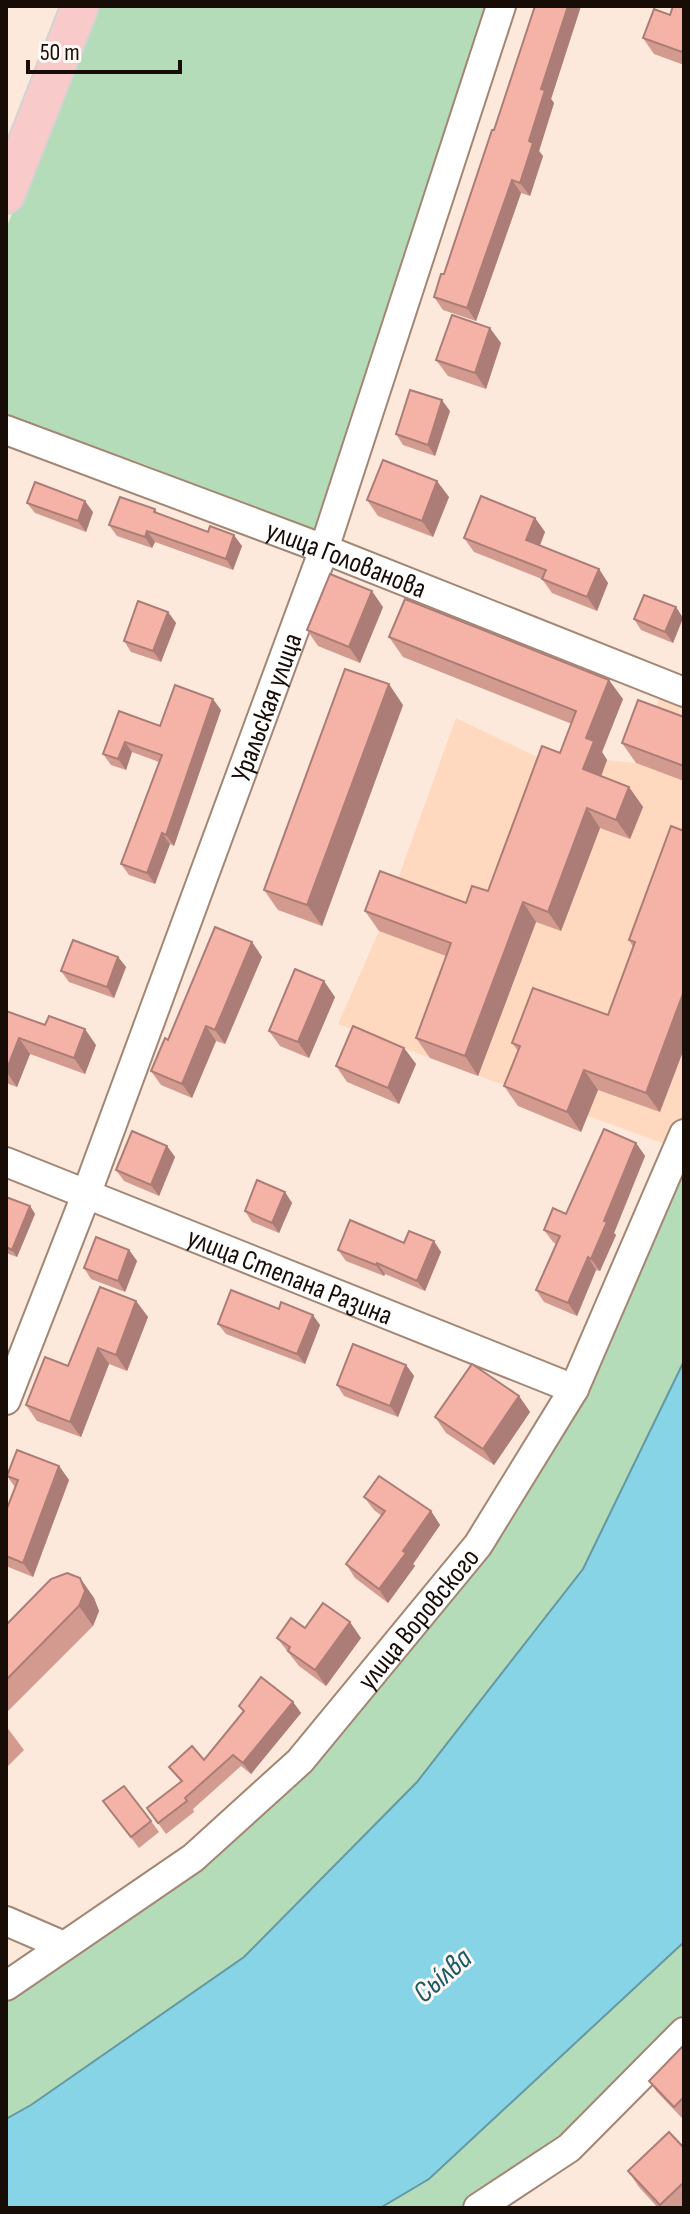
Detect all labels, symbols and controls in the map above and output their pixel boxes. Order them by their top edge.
scale bar [28,24,180,74]
text: 50 m [40,38,80,67]
street label: улица Голованова [262,514,431,606]
street label: Уральская улица [225,629,310,787]
street label: улица Степана Разина [182,1221,397,1333]
street label: улица Воровского [351,1542,487,1697]
water label: Сы́лва [406,1941,479,2011]

